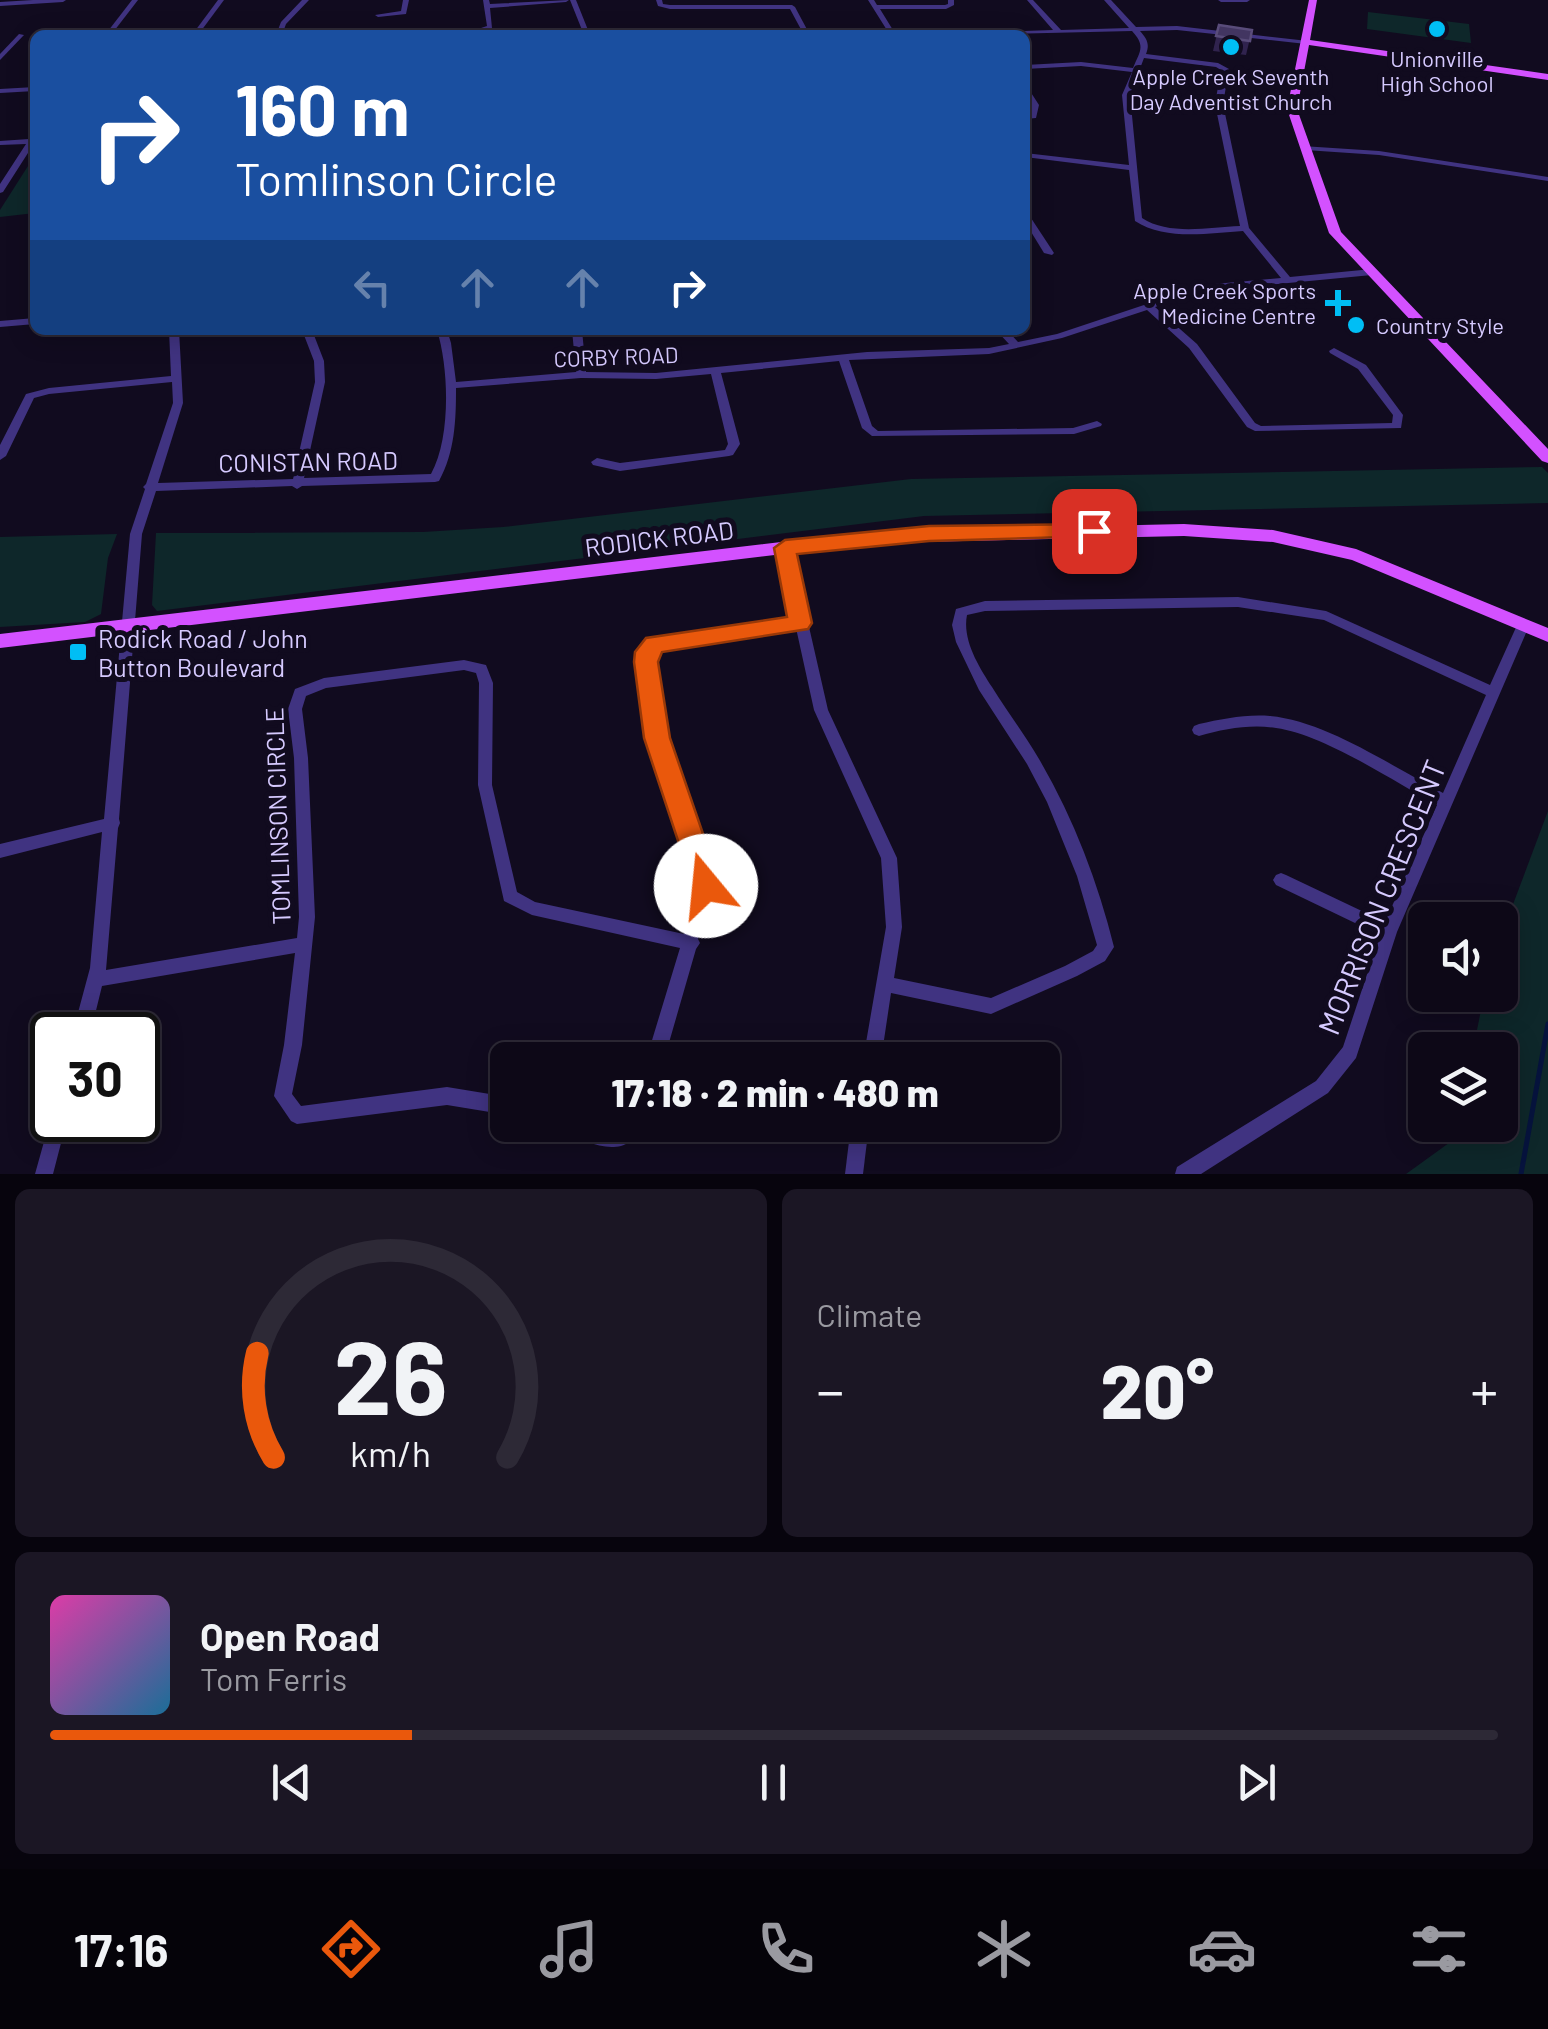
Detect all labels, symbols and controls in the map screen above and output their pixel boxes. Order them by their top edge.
marker: Unionville High School [1426,18,1448,40]
marker: Apple Creek Seventh Day Adventist Church [1220,36,1242,58]
place label: Unionville High School [1380,45,1494,96]
place label: Apple Creek Seventh Day Adventist Church [1130,63,1332,114]
text: 160 m [235,66,410,150]
icon: right [70,70,200,200]
text: Tomlinson Circle [235,151,557,205]
icon: left [345,260,400,315]
icon: ahead [450,260,505,315]
icon: ahead [555,260,610,315]
icon: right [660,260,715,315]
place label: Apple Creek Sports Medicine Centre [1133,277,1316,328]
marker: Apple Creek Sports Medicine Centre [1325,290,1351,316]
place label: Country Style [1376,312,1504,338]
marker: Country Style [1345,314,1367,336]
street label: CORBY ROAD [553,341,679,371]
street label: CONISTAN ROAD [218,444,398,478]
pin [1052,489,1137,574]
icon: arrive [1067,504,1122,559]
street label: RODICK ROAD [583,514,735,562]
place label: Rodick Road / John Button Boulevard [98,623,308,682]
marker: Rodick Road / John Button Boulevard [67,641,89,663]
street label: TOMLINSON CIRCLE [258,707,296,925]
street label: MORRISON CRESCENT [1309,754,1453,1040]
position arrow [654,834,758,938]
map controls [1408,902,1518,1142]
button: sound [1408,902,1518,1012]
speed limit sign: 30 [30,1012,160,1142]
button: layers [1408,1032,1518,1142]
text: 17:18 · 2 min · 480 m [611,1069,939,1115]
text: Climate [817,1295,922,1333]
text: 26 [334,1311,448,1436]
text: 20° [1101,1344,1214,1434]
text: − [817,1356,844,1422]
text: + [1470,1356,1498,1422]
text: km/h [350,1431,431,1474]
text: Open Road [200,1613,380,1659]
text: Tom Ferris [200,1659,347,1697]
icon: previous [264,1755,319,1810]
icon: pause [746,1755,801,1810]
icon: next [1229,1755,1284,1810]
icon: directions [316,1914,386,1984]
icon: music [534,1914,604,1984]
icon: phone [751,1914,821,1984]
icon: climate [969,1914,1039,1984]
icon: car [1187,1914,1257,1984]
icon: filters [1404,1914,1474,1984]
text: 17:16 [74,1922,169,1976]

